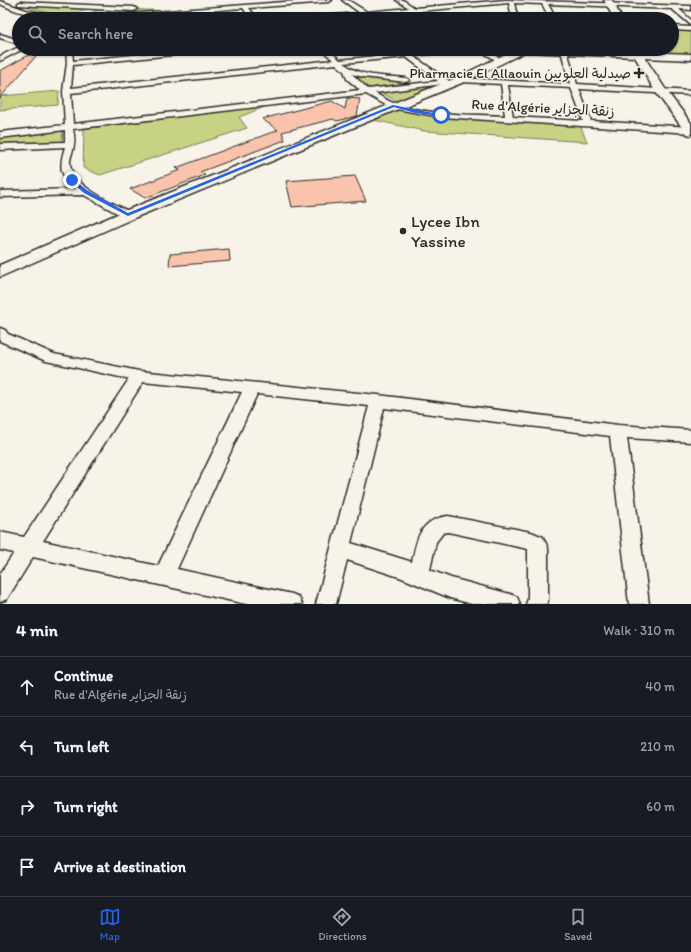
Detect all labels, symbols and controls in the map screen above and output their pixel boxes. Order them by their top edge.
search box [12,12,679,56]
icon: search [26,23,48,45]
text: Search here [58,25,133,43]
place label: Pharmacie El Allaouin صيدلية العلويين [409,65,631,82]
marker: Pharmacie El Allaouin صيدلية العلويين [634,68,644,78]
street label: Rue d'Algérie زنقة الجزاير [471,96,615,120]
route start [432,106,450,124]
route end [63,171,81,189]
place label: Lycee Ibn Yassine [411,211,480,251]
marker: Lycee Ibn Yassine [398,226,408,236]
text: 4 min [16,620,58,640]
text: Walk · 310 m [603,623,675,638]
text: Continue [54,667,113,685]
icon: ahead [16,676,38,698]
text: 40 m [645,679,675,694]
text: Rue d'Algérie زنقة الجزاير [54,687,187,702]
icon: left [16,736,38,758]
text: Turn left [54,738,109,756]
text: 210 m [640,739,675,754]
icon: right [16,796,38,818]
text: Turn right [54,798,118,816]
text: 60 m [646,799,675,814]
icon: arrive [16,856,38,878]
text: Arrive at destination [54,858,186,876]
tab: Map [99,906,121,943]
tab: Directions [318,906,367,943]
tab: Saved [564,906,592,943]

